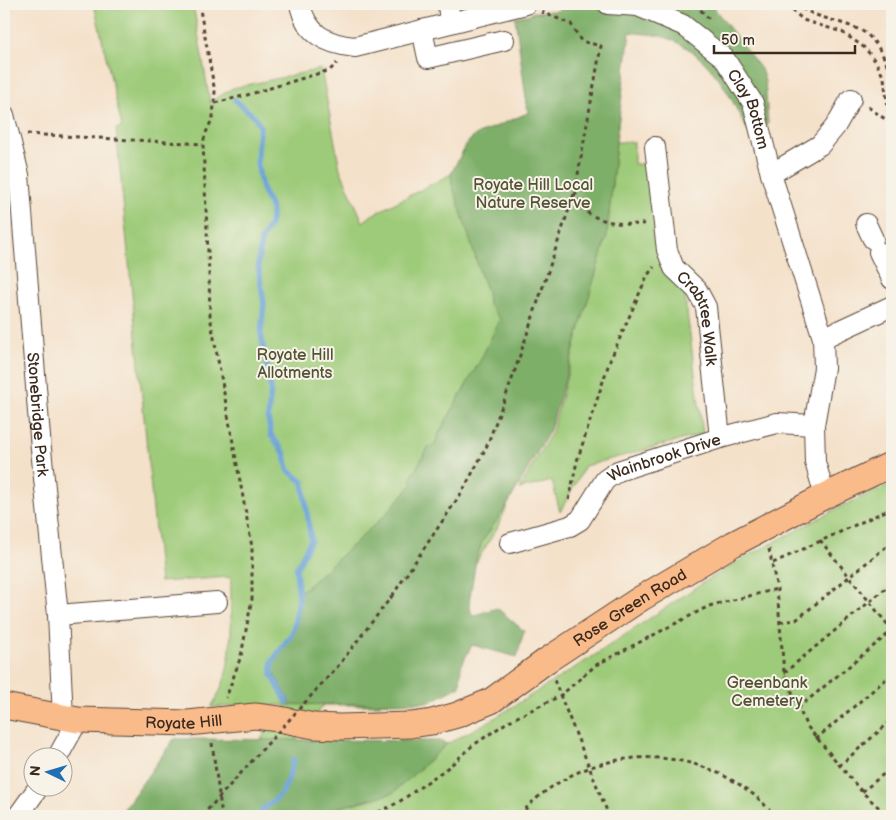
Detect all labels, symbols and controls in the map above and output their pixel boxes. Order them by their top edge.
scale bar [714,22,855,54]
text: 50 m [721,31,755,50]
street label: Clay Bottom [723,66,772,151]
park label: Royate Hill Local Nature Reserve [473,176,593,213]
street label: Crabtree Walk [672,268,720,367]
park label: Royate Hill Allotments [257,346,333,383]
street label: Stonebridge Park [22,352,52,478]
street label: Wainbrook Drive [604,430,724,486]
street label: Rose Green Road [570,566,691,651]
park label: Greenbank Cemetery [727,674,807,711]
street label: Royate Hill [145,711,223,734]
north arrow [22,748,72,798]
text: N [27,765,44,777]

